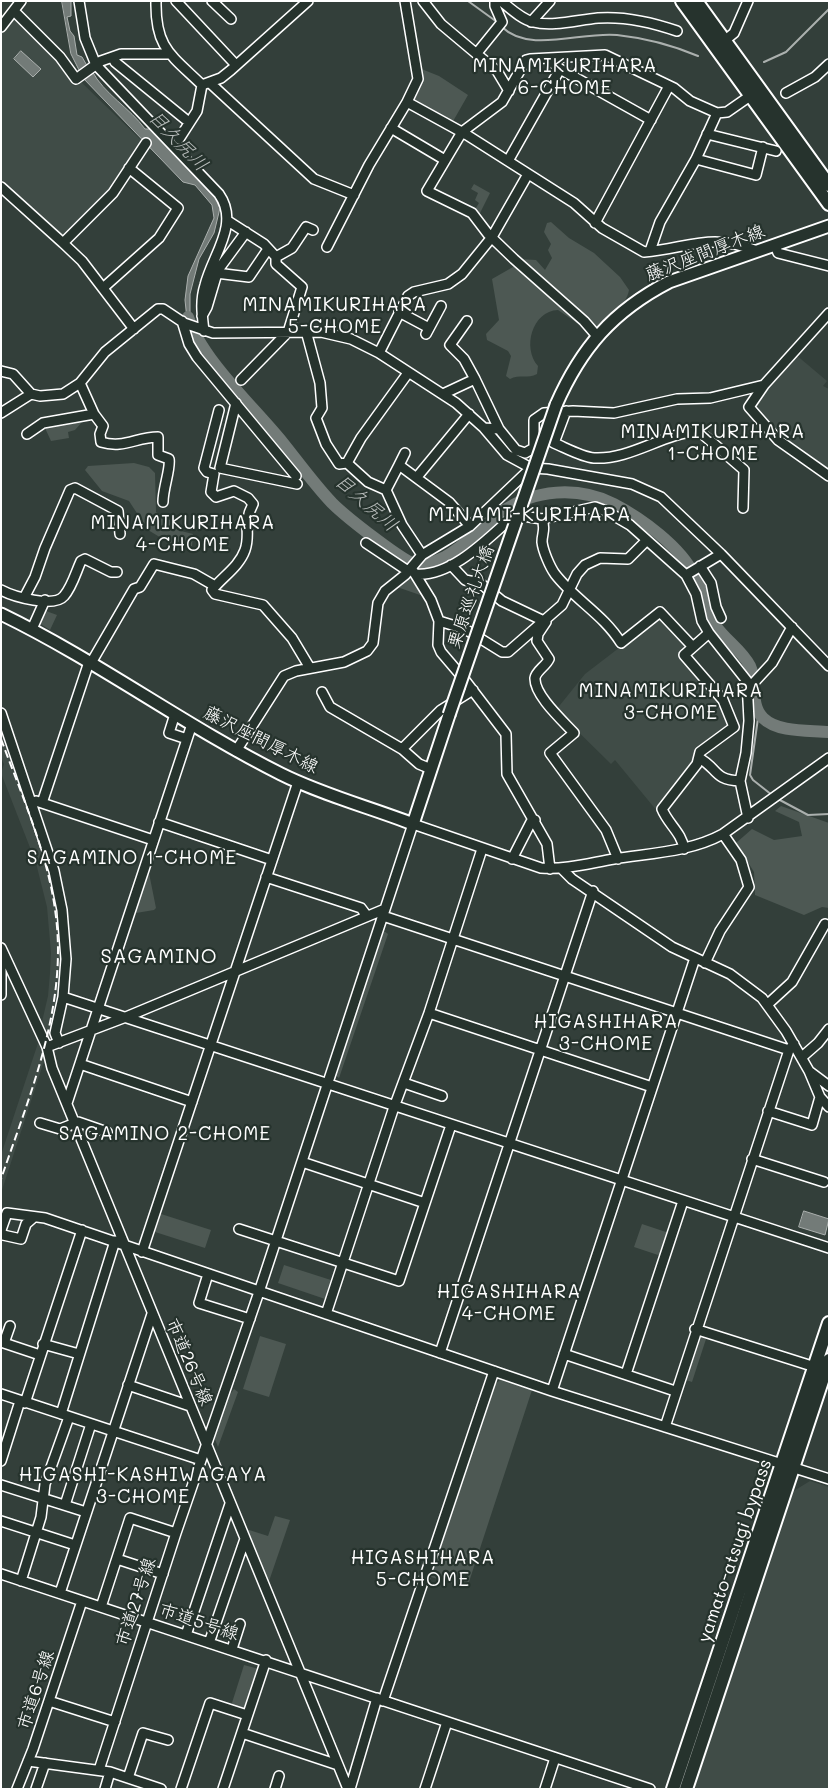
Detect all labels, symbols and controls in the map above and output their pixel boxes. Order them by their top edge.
district label: MINAMIKURIHARA 6-CHOME [471,55,659,99]
water label: 目久尻川 [143,106,213,176]
street label: 藤沢座間厚木線 [642,220,768,286]
district label: MINAMIKURIHARA 5-CHOME [241,294,429,338]
district label: MINAMIKURIHARA 1-CHOME [619,421,807,465]
water label: 目久尻川 [330,469,402,537]
district label: MINAMI-KURIHARA [426,503,634,527]
district label: MINAMIKURIHARA 4-CHOME [89,512,277,556]
street label: 栗原巡礼大橋 [443,542,499,652]
district label: MINAMIKURIHARA 3-CHOME [577,680,765,724]
street label: 藤沢座間厚木線 [200,702,322,778]
district label: SAGAMINO 1-CHOME [25,847,239,869]
district label: SAGAMINO [99,945,219,969]
district label: HIGASHIHARA 3-CHOME [532,1011,680,1055]
district label: SAGAMINO 2-CHOME [57,1123,273,1145]
district label: HIGASHIHARA 4-CHOME [435,1281,583,1325]
street label: 市道26号線 [161,1315,217,1409]
street label: yamato-atsugi bypass [693,1456,777,1646]
district label: HIGASHI-KASHIWAGAYA 3-CHOME [16,1464,270,1508]
district label: HIGASHIHARA 5-CHOME [349,1547,497,1591]
street label: 市道27号線 [112,1555,160,1649]
street label: 市道5号線 [156,1599,242,1645]
street label: 市道6号線 [13,1647,59,1733]

